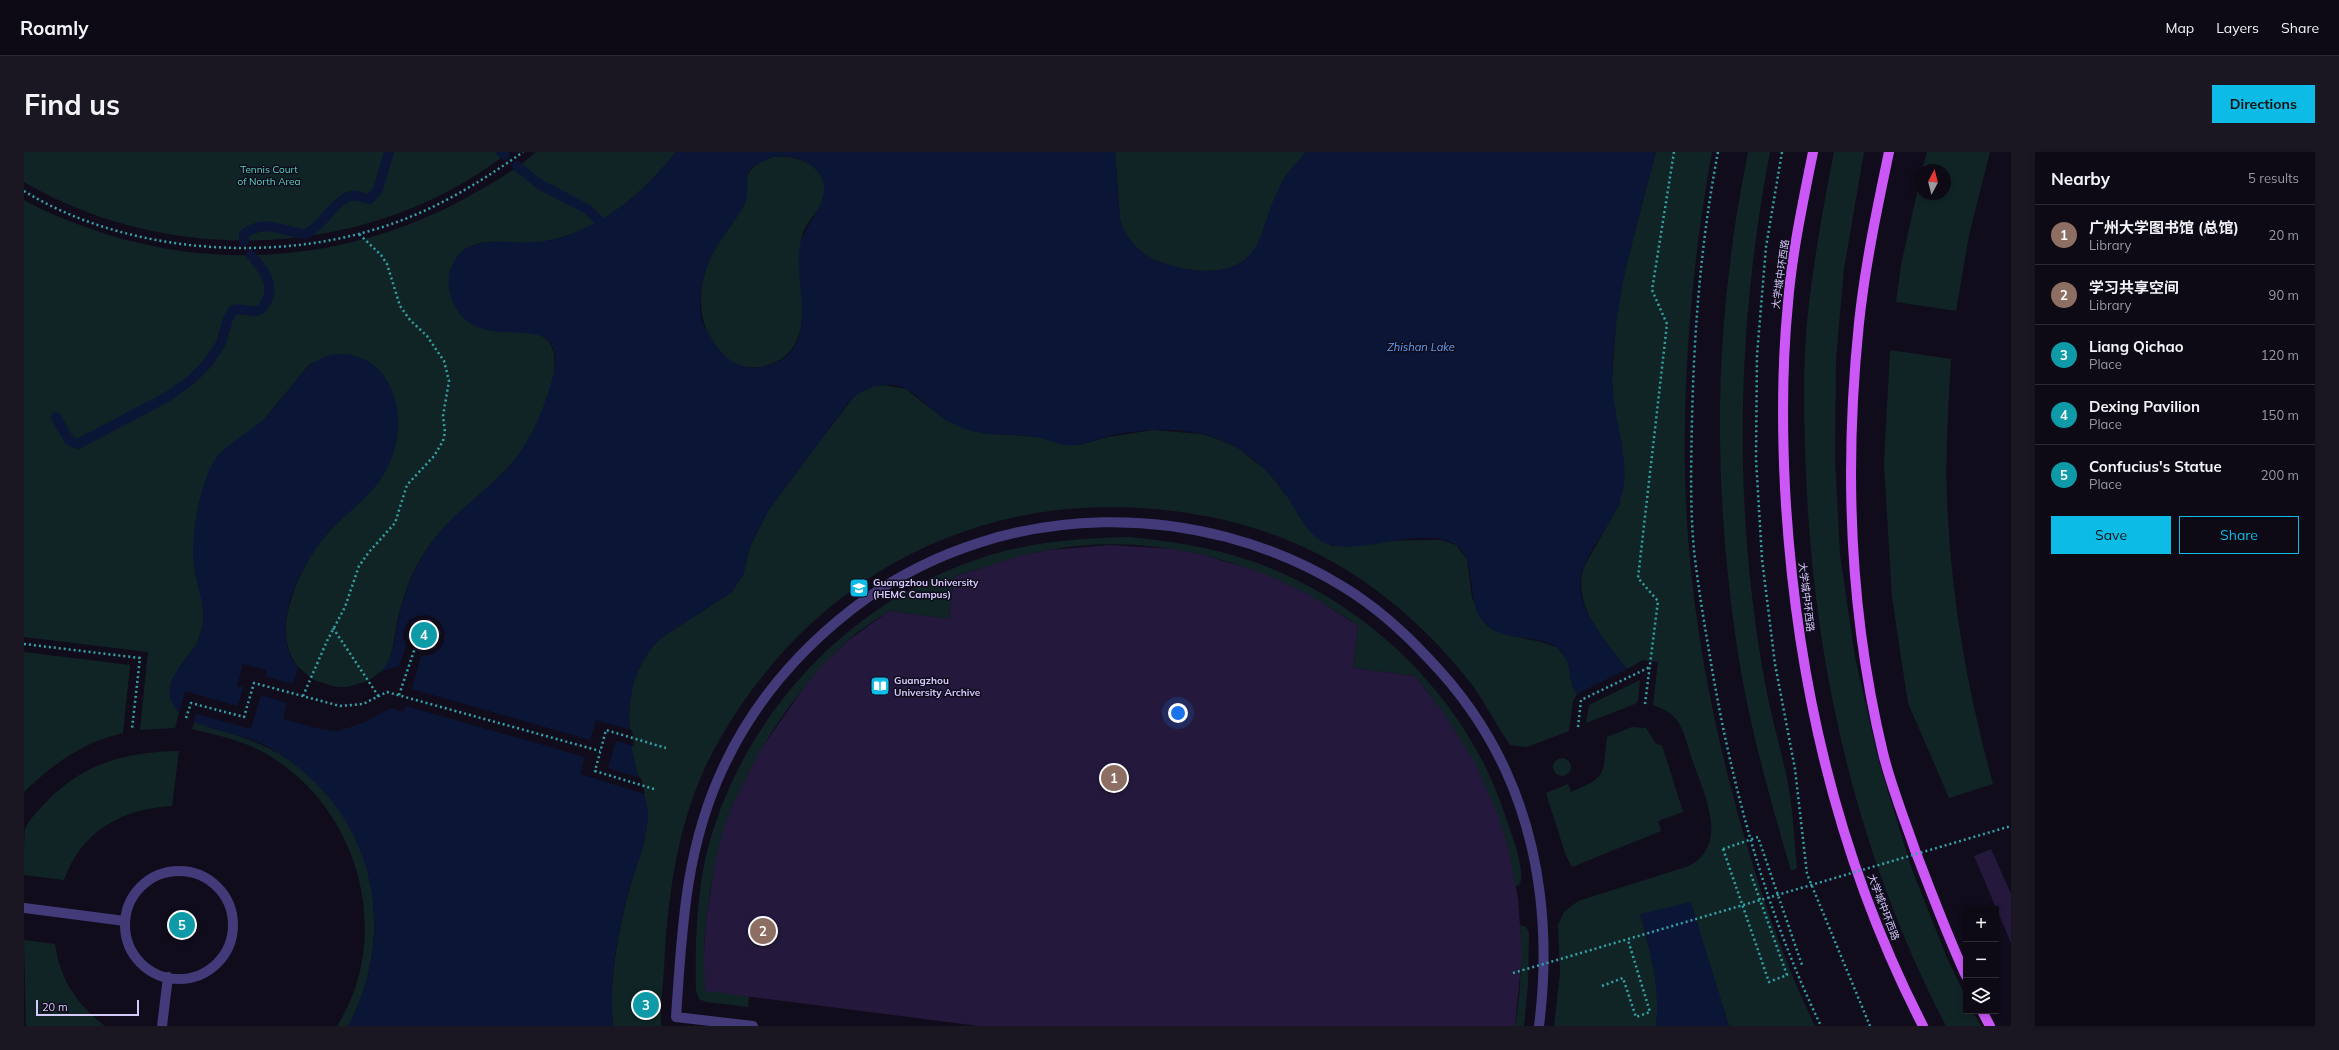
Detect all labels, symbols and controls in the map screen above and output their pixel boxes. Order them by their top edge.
text: Roamly [20,16,88,40]
text: Map [2165,19,2194,37]
text: Layers [2216,19,2259,37]
text: Share [2281,19,2319,37]
button: Directions [2212,85,2315,123]
text: Find us [24,87,120,122]
park label: Tennis Court of North Area [237,163,301,188]
north arrow [1915,164,1951,200]
text: Nearby [2051,168,2110,189]
text: 5 results [2248,170,2299,186]
text: 广州大学图书馆 (总馆) [2089,218,2239,237]
text: 1 [2060,227,2068,243]
text: 20 m [2269,227,2299,243]
text: Library [2089,237,2131,253]
street label: 大学城中环西路 [1769,239,1792,310]
text: 学习共享空间 [2089,278,2179,297]
text: 2 [2060,287,2068,303]
text: 90 m [2269,287,2299,303]
text: Library [2089,297,2131,313]
text: Liang Qichao [2089,337,2184,356]
water label: Zhishan Lake [1387,340,1455,354]
text: 3 [2060,347,2068,363]
text: 120 m [2261,347,2299,363]
text: Place [2089,356,2122,372]
text: Dexing Pavilion [2089,397,2200,416]
text: 4 [2060,407,2068,423]
text: 150 m [2261,407,2299,423]
text: Place [2089,416,2122,432]
text: Confucius's Statue [2089,457,2222,476]
text: 5 [2060,467,2068,483]
text: 200 m [2261,467,2299,483]
text: Place [2089,476,2122,492]
button: Save [2051,516,2171,554]
button: Share [2179,516,2299,554]
street label: 大学城中环西路 [1796,562,1817,633]
place label: Guangzhou University (HEMC Campus) [873,576,979,601]
school or university icon: Guangzhou University (HEMC Campus) [848,577,870,599]
pin: 4 [411,620,437,650]
place label: Guangzhou University Archive [894,674,981,699]
library icon: Guangzhou University Archive [869,675,891,697]
your location [1168,703,1188,723]
pin: 1 [1101,763,1127,793]
street label: 大学城中环西路 [1865,872,1902,942]
map controls [1963,906,1999,1014]
button: + [1963,906,1999,942]
pin: 5 [169,910,195,940]
pin: 2 [750,916,776,946]
button: − [1963,942,1999,978]
button: layers [1963,978,1999,1014]
pin: 3 [633,990,659,1020]
scale bar [36,998,139,1017]
text: 20 m [42,1000,68,1014]

